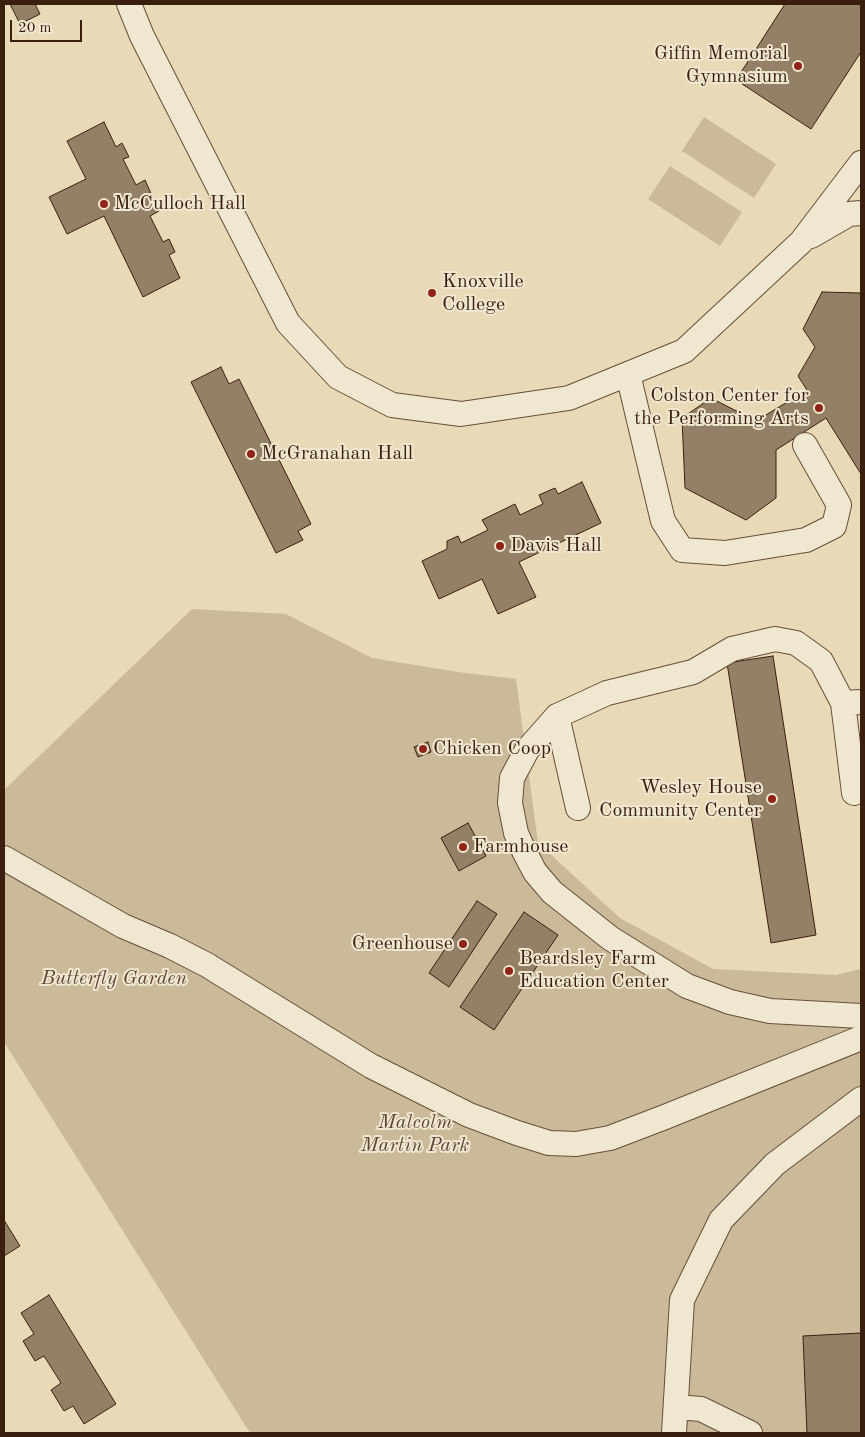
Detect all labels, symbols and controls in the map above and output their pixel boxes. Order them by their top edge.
scale bar [12,10,85,42]
text: 20 m [18,21,52,36]
place label: Giffin Memorial Gymnasium [654,42,788,89]
marker: Giffin Memorial Gymnasium [792,60,804,72]
place label: McCulloch Hall [114,192,246,216]
marker: McCulloch Hall [98,198,110,210]
place label: Knoxville College [442,270,524,317]
marker: Knoxville College [426,287,438,299]
place label: Colston Center for the Performing Arts [634,384,809,431]
marker: Colston Center for the Performing Arts [813,402,825,414]
place label: McGranahan Hall [261,442,413,466]
marker: McGranahan Hall [245,448,257,460]
place label: Davis Hall [510,534,602,558]
marker: Davis Hall [494,540,506,552]
place label: Chicken Coop [433,737,551,761]
marker: Chicken Coop [417,743,429,755]
place label: Wesley House Community Center [599,776,762,823]
marker: Wesley House Community Center [766,793,778,805]
place label: Farmhouse [473,835,569,859]
marker: Farmhouse [457,841,469,853]
place label: Greenhouse [352,932,453,956]
marker: Greenhouse [457,938,469,950]
place label: Beardsley Farm Education Center [519,947,669,994]
marker: Beardsley Farm Education Center [503,965,515,977]
park label: Butterfly Garden [41,967,187,991]
park label: Malcolm Martin Park [361,1111,469,1158]

